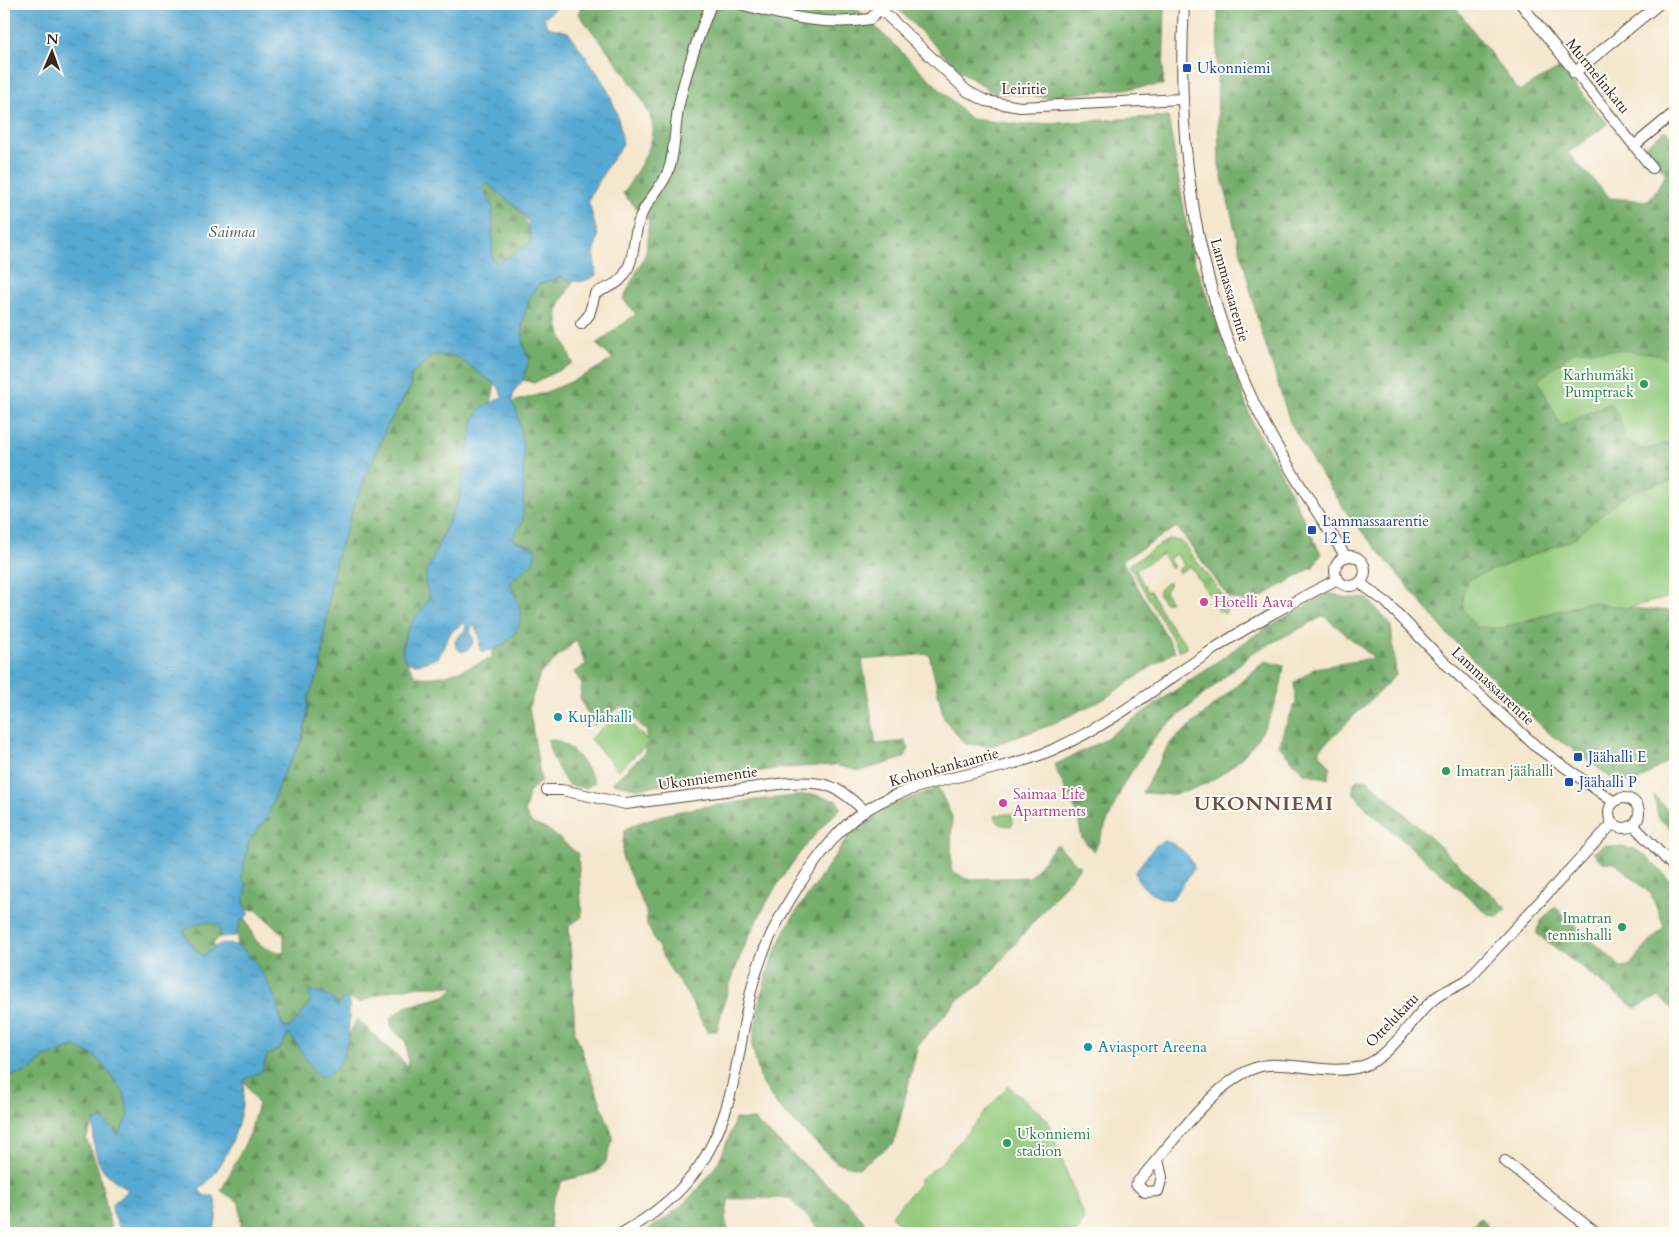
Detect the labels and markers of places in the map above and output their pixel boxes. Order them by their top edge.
place label: Ukonniemi [1197,58,1270,78]
marker: Ukonniemi [1181,62,1193,74]
place label: Karhumäki Pumptrack [1563,365,1634,402]
marker: Karhumäki Pumptrack [1638,378,1650,390]
place label: Lammassaarentie 12 E [1322,511,1429,548]
marker: Lammassaarentie 12 E [1306,524,1318,536]
place label: Hotelli Aava [1214,592,1294,612]
marker: Hotelli Aava [1198,596,1210,608]
place label: Kuplahalli [568,707,632,727]
marker: Kuplahalli [552,711,564,723]
place label: Jäähalli E [1586,747,1646,767]
marker: Jäähalli E [1572,751,1584,763]
place label: Imatran jäähalli [1456,761,1554,781]
marker: Imatran jäähalli [1440,765,1452,777]
place label: Jäähalli P [1577,772,1637,792]
marker: Jäähalli P [1563,776,1575,788]
place label: Saimaa Life Apartments [1013,784,1086,821]
marker: Saimaa Life Apartments [997,797,1009,809]
place label: Imatran tennishalli [1548,908,1612,945]
marker: Imatran tennishalli [1616,921,1628,933]
place label: Aviasport Areena [1098,1037,1208,1057]
marker: Aviasport Areena [1082,1041,1094,1053]
place label: Ukonniemi stadion [1017,1124,1090,1161]
marker: Ukonniemi stadion [1001,1137,1013,1149]

